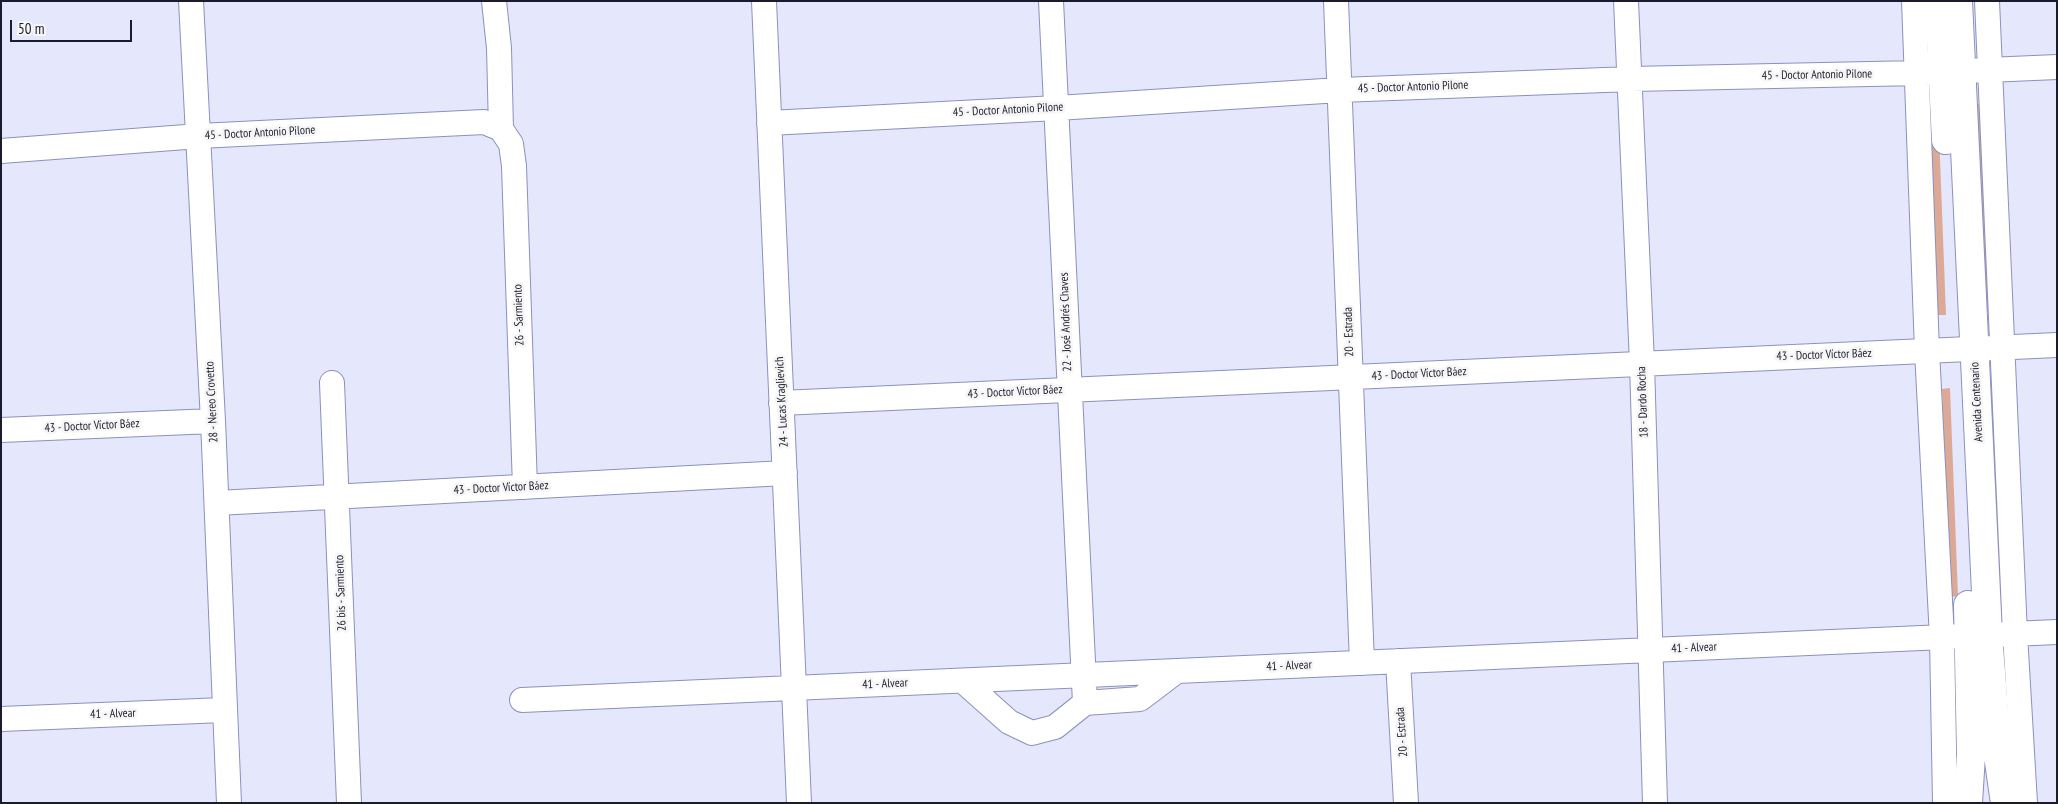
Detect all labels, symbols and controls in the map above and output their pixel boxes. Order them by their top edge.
scale bar [12,10,135,42]
text: 50 m [18,19,44,38]
street label: 45 - Doctor Antonio Pilone [1762,67,1872,83]
street label: 45 - Doctor Antonio Pilone [1358,78,1468,96]
street label: 45 - Doctor Antonio Pilone [952,100,1064,120]
street label: 45 - Doctor Antonio Pilone [204,123,316,143]
street label: 22 - José Andrés Chaves [1057,272,1075,372]
street label: 26 - Sarmiento [511,284,527,346]
street label: 20 - Estrada [1341,307,1357,357]
street label: 43 - Doctor Víctor Báez [1776,346,1872,364]
street label: 24 - Lucas Kraglievich [772,356,792,448]
street label: 28 - Nereo Crovetto [203,361,221,443]
street label: Avenida Centenario [1968,362,1986,442]
street label: 43 - Doctor Víctor Báez [1371,364,1467,384]
street label: 18 - Dardo Rocha [1635,366,1651,438]
street label: 43 - Doctor Víctor Báez [967,382,1063,402]
street label: 43 - Doctor Víctor Báez [44,416,140,436]
street label: 43 - Doctor Víctor Báez [453,478,549,498]
street label: 26 bis - Sarmiento [332,555,350,631]
street label: 41 - Alvear [1671,640,1717,656]
street label: 41 - Alvear [1266,658,1312,674]
street label: 41 - Alvear [862,676,908,692]
street label: 41 - Alvear [90,706,136,722]
street label: 20 - Estrada [1393,707,1411,757]

